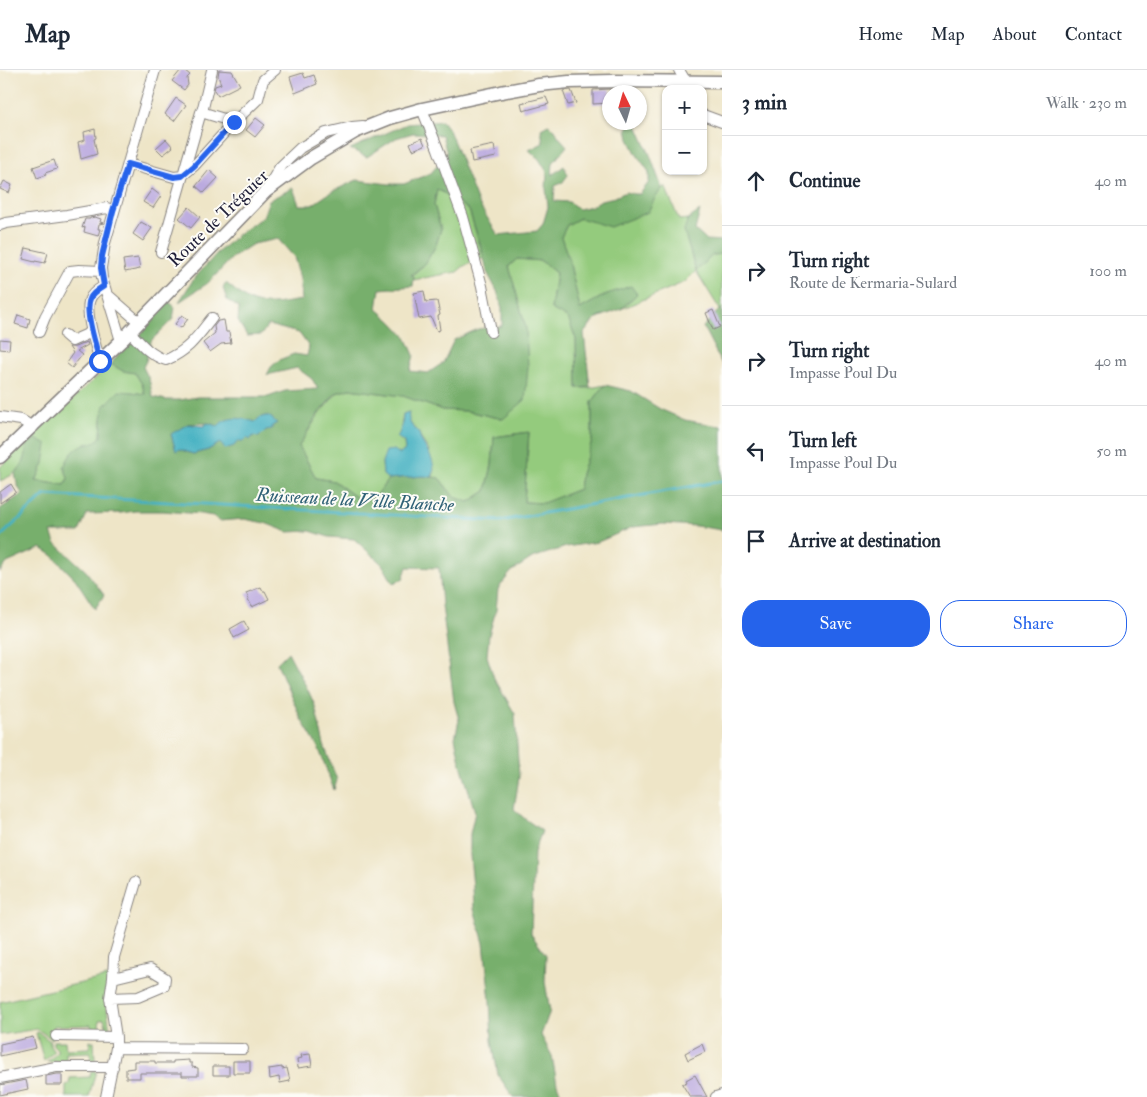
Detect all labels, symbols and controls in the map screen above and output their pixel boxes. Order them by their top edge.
text: Map [25,19,70,50]
text: Home [858,23,903,46]
text: Map [931,23,965,46]
text: About [993,23,1037,46]
text: Contact [1065,23,1122,46]
north arrow [602,85,647,130]
map controls [662,85,707,175]
button: + [662,85,707,130]
text: 3 min [742,89,787,116]
text: Walk · 230 m [1046,93,1127,113]
route end [223,111,246,134]
button: − [662,130,707,175]
street label: Route de Tréguier [163,164,274,272]
icon: ahead [742,167,770,195]
text: Continue [789,169,860,193]
text: 40 m [1094,171,1127,191]
text: Turn right [789,249,869,273]
icon: right [742,257,770,285]
text: 100 m [1089,261,1127,281]
text: Route de Kermaria-Sulard [789,273,957,293]
text: Turn right [789,339,869,363]
icon: right [742,347,770,375]
route start [89,350,112,373]
text: 40 m [1094,351,1127,371]
text: Impasse Poul Du [789,363,897,383]
text: Turn left [789,429,857,453]
icon: left [742,437,770,465]
text: 50 m [1096,441,1127,461]
text: Impasse Poul Du [789,453,897,473]
water label: Ruisseau de la Ville Blanche [254,483,455,517]
icon: arrive [742,527,770,555]
text: Arrive at destination [789,529,941,553]
button: Save [742,600,930,647]
button: Share [940,600,1127,647]

